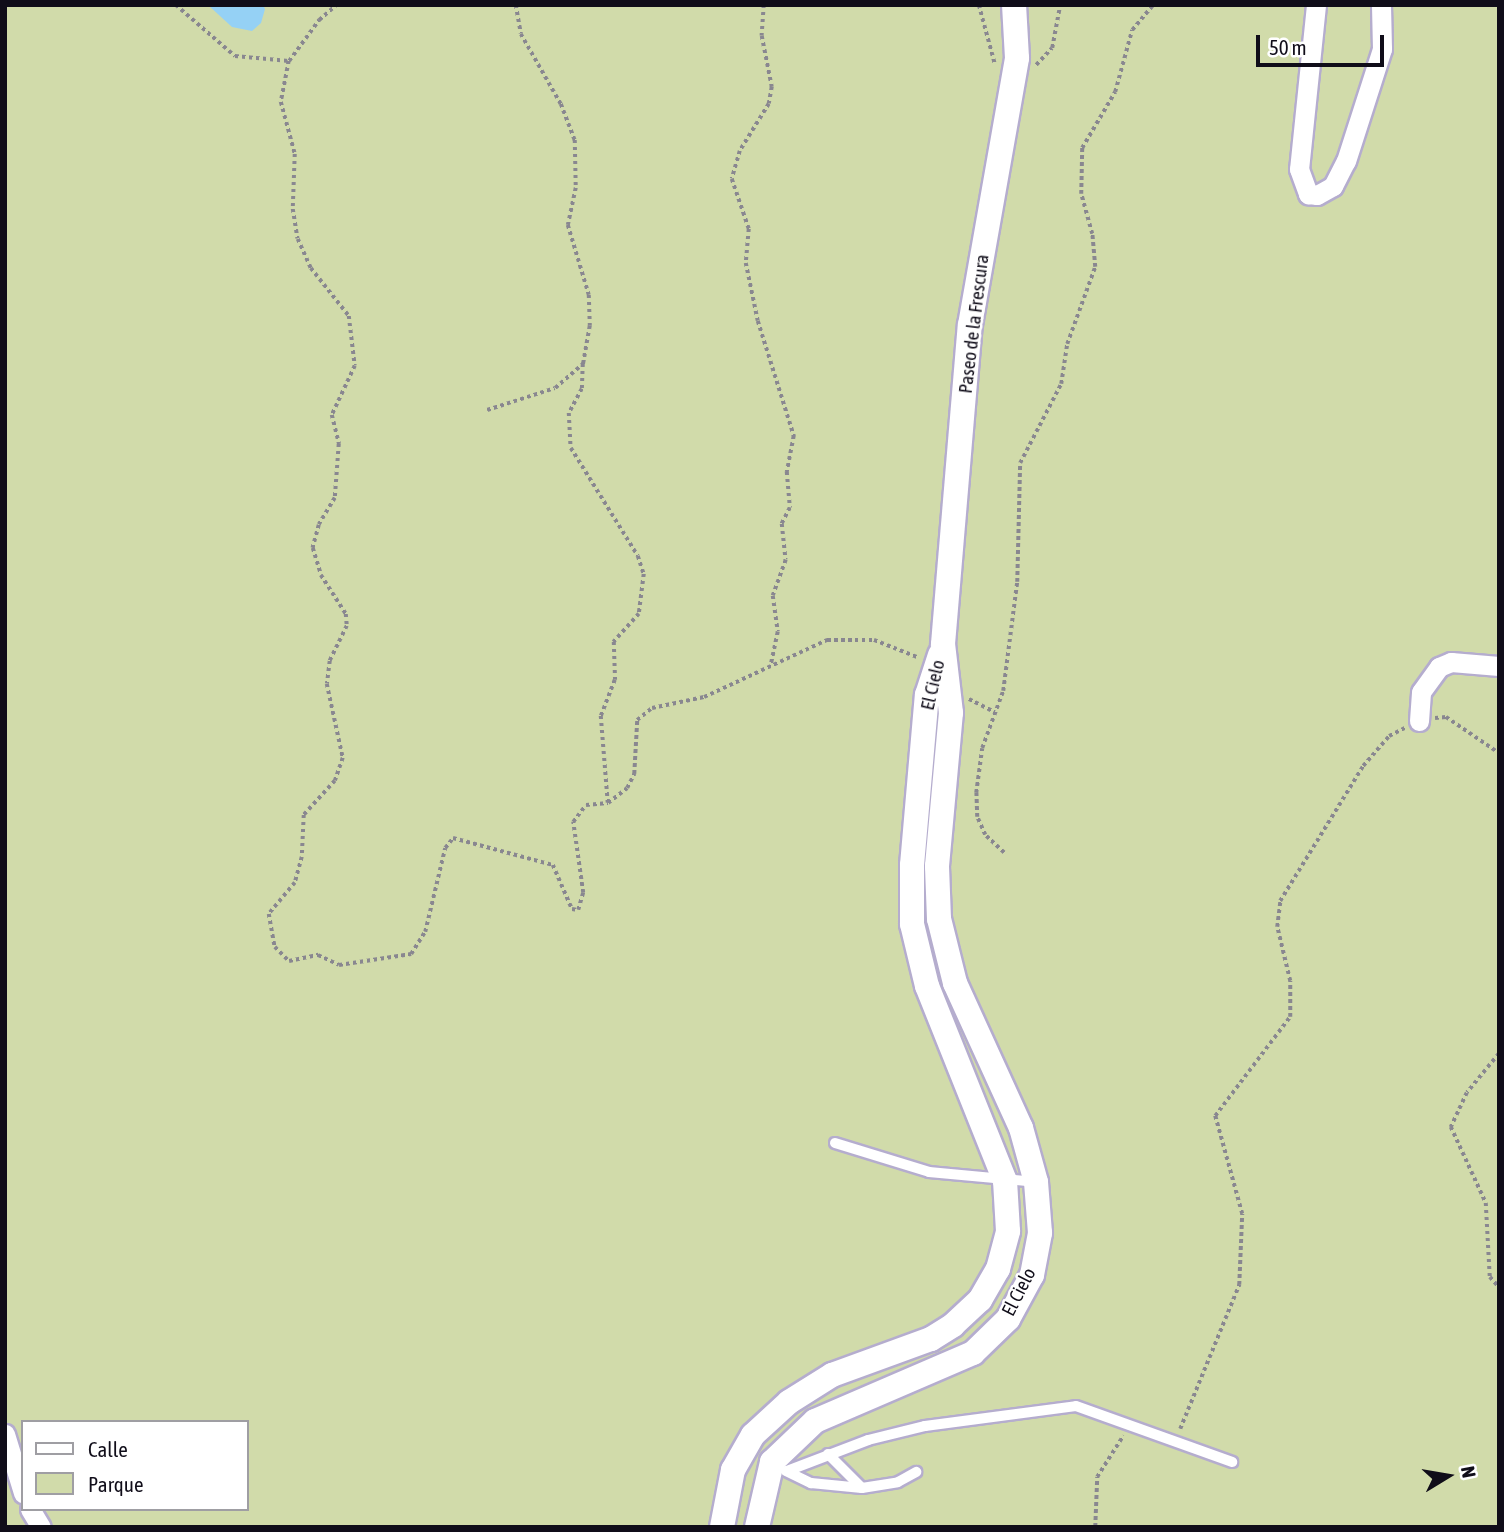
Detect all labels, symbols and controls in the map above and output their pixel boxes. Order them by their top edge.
scale bar [1259,21,1387,65]
text: 50 m [1269,35,1307,59]
street label: Paseo de la Frescura [954,253,994,395]
street label: El Cielo [916,658,950,712]
street label: El Cielo [997,1264,1041,1320]
legend [21,1420,248,1511]
text: Calle [88,1437,128,1461]
north arrow [1413,1441,1483,1511]
text: N [1457,1464,1480,1480]
text: Parque [88,1472,143,1496]

